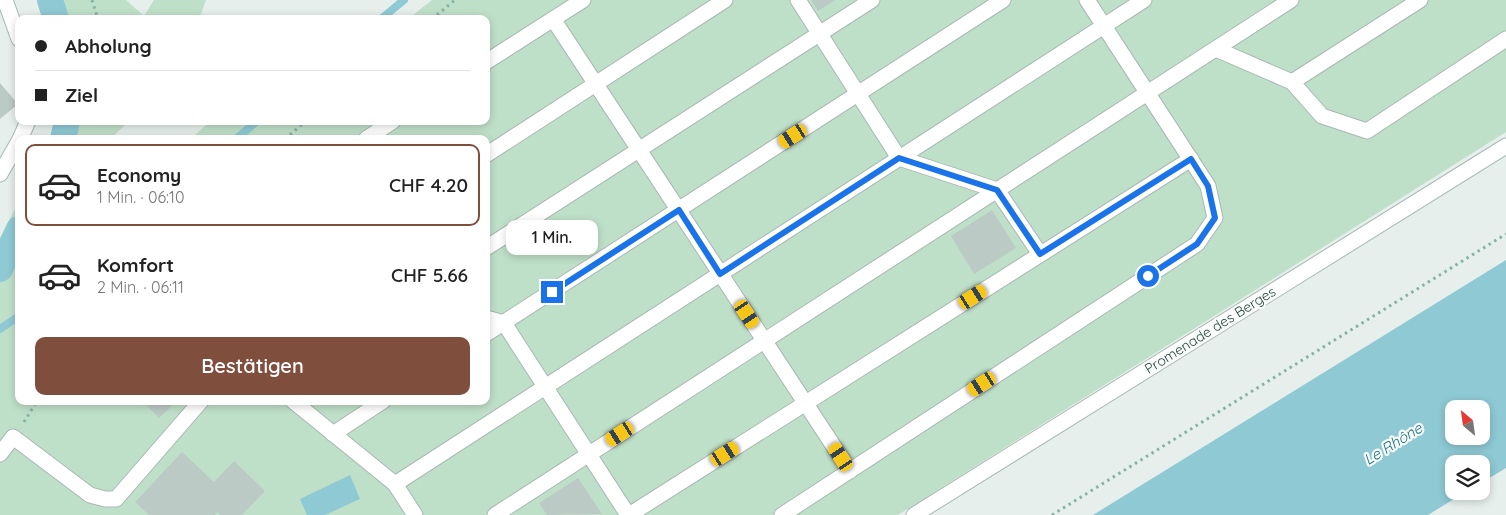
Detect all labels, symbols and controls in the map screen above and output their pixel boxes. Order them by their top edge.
text: Abholung [65,34,152,58]
text: Ziel [65,83,98,107]
car [776,122,809,150]
icon: car [37,163,82,208]
text: Economy [97,163,181,187]
text: CHF 4.20 [389,173,468,197]
text: 1 Min. · 06:10 [97,187,185,207]
callout: 1 Min. [506,220,598,254]
text: 1 Min. [532,227,572,247]
icon: car [37,253,82,298]
text: Komfort [97,253,174,277]
text: CHF 5.66 [391,263,468,287]
route start [1137,265,1159,287]
text: 2 Min. · 06:11 [97,277,184,297]
route end [541,281,563,303]
street label: Promenade des Berges [1141,282,1279,378]
car [956,283,989,311]
car [732,297,761,331]
button: Bestätigen [35,337,470,395]
car [965,370,998,398]
north arrow [1445,400,1490,445]
map controls [1445,400,1490,500]
water label: Le Rhône [1360,418,1426,469]
car [603,420,636,448]
car [708,440,741,468]
car [826,440,855,474]
button: layers [1445,455,1490,500]

